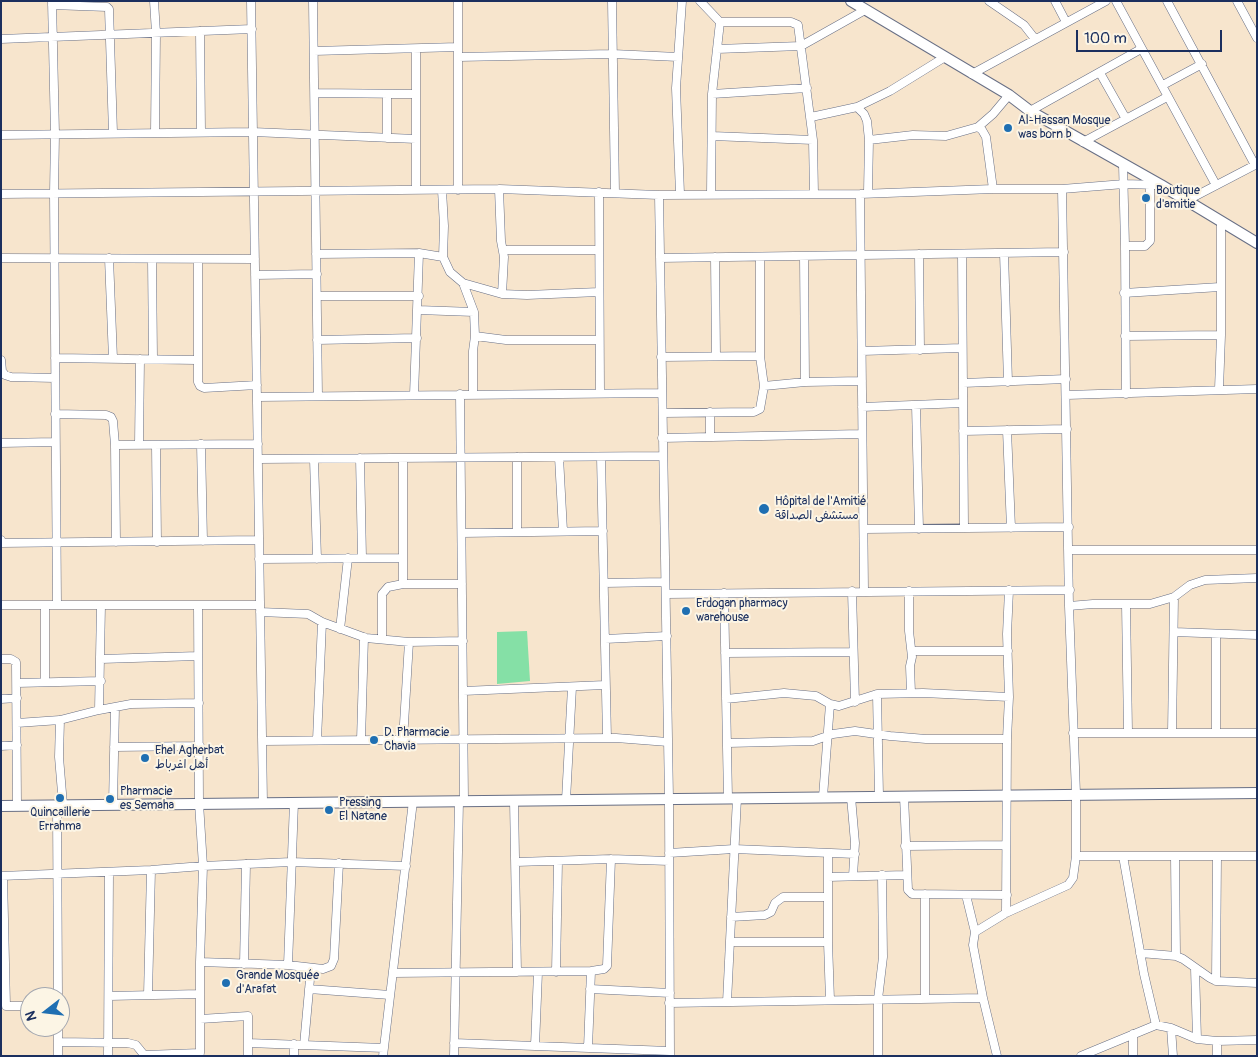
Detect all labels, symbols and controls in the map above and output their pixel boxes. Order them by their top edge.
scale bar [1078,20,1224,52]
text: 100 m [1084,29,1127,48]
place label: Al-Hassan Mosque was born b [1018,114,1110,142]
marker: Al-Hassan Mosque was born b [1002,122,1014,134]
place label: Boutique d'amitie [1156,184,1200,212]
marker: Boutique d'amitie [1140,192,1152,204]
place label: Hôpital de l'Amitié مستشفى الصداقة [775,495,866,523]
marker: Hôpital de l'Amitié مستشفى الصداقة [757,502,771,516]
place label: Erdogan pharmacy warehouse [696,597,788,625]
marker: Erdogan pharmacy warehouse [680,605,692,617]
place label: D. Pharmacie Chavia [384,726,449,754]
marker: D. Pharmacie Chavia [368,734,380,746]
place label: Ehel Agherbat أهل اغرباط [155,744,224,772]
marker: Ehel Agherbat أهل اغرباط [139,752,151,764]
place label: Pharmacie es Semaha [120,785,174,813]
marker: Quincaillerie Errahma [54,792,66,804]
marker: Pharmacie es Semaha [104,793,116,805]
place label: Pressing El Natane [339,796,387,824]
marker: Pressing El Natane [323,804,335,816]
place label: Quincaillerie Errahma [30,806,90,834]
place label: Grande Mosquée d'Arafat [236,969,319,997]
marker: Grande Mosquée d'Arafat [220,977,232,989]
north arrow [20,987,70,1037]
text: N [22,1009,41,1023]

